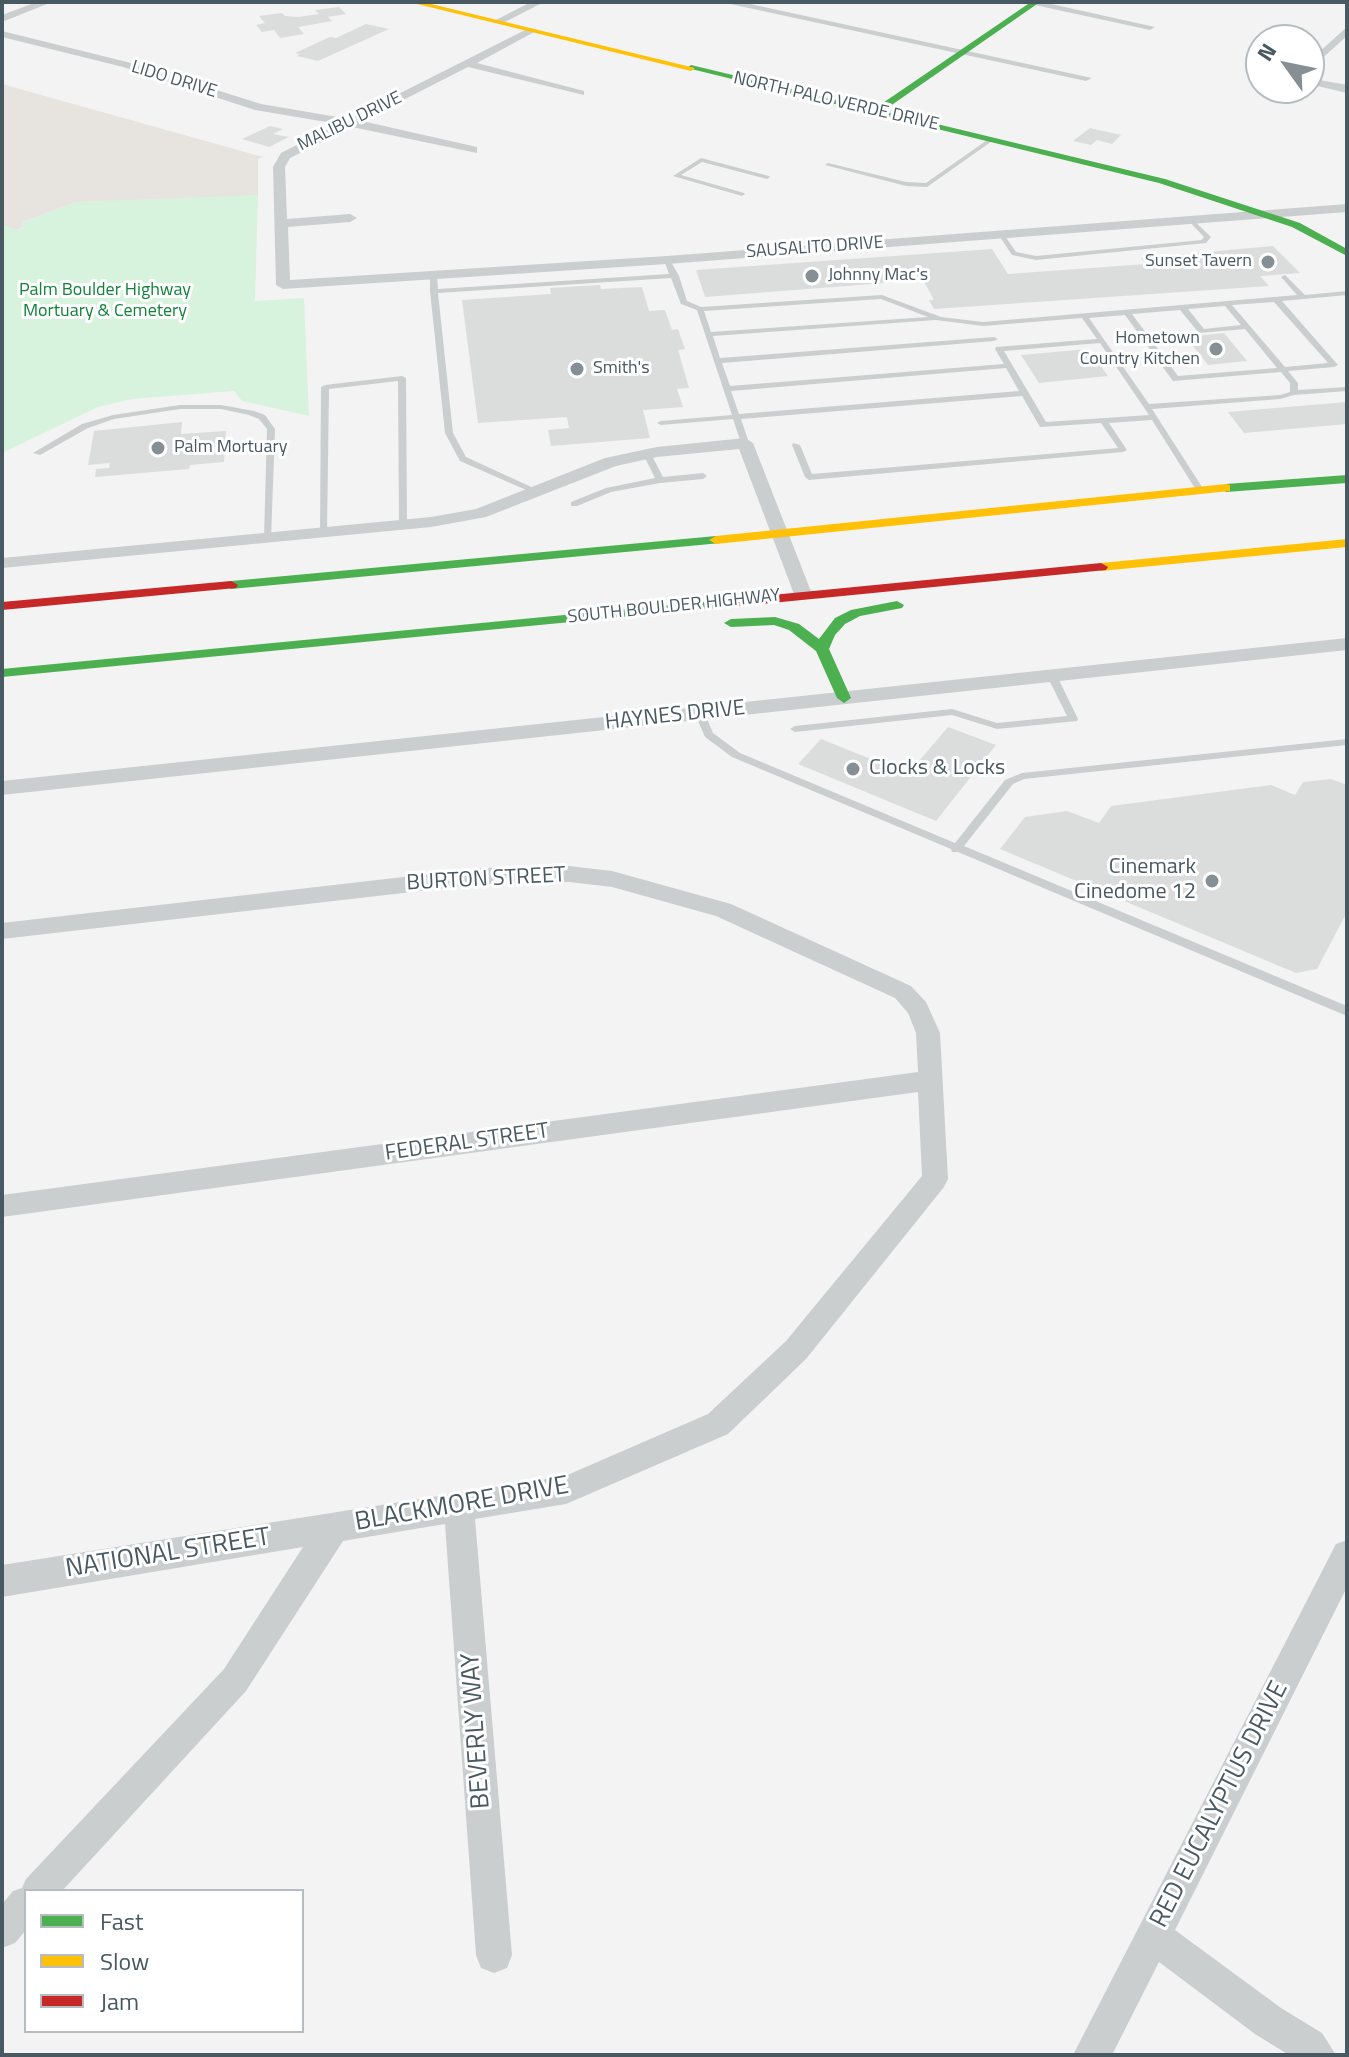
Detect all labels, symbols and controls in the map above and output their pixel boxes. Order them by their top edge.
north arrow [1245,24,1325,104]
text: N [1248,36,1285,68]
street label: LIDO DRIVE [129,57,219,103]
street label: NORTH PALO VERDE DRIVE [731,68,941,136]
street label: MALIBU DRIVE [294,88,406,156]
street label: SAUSALITO DRIVE [746,232,884,264]
place label: Sunset Tavern [1145,251,1252,273]
marker: Sunset Tavern [1259,253,1277,271]
place label: Johnny Mac's [828,265,928,287]
marker: Johnny Mac's [803,267,821,285]
park label: Palm Boulder Highway Mortuary & Cemetery [19,280,191,322]
place label: Hometown Country Kitchen [1080,328,1200,370]
marker: Hometown Country Kitchen [1207,340,1225,358]
place label: Smith's [593,358,650,380]
marker: Smith's [568,360,586,378]
place label: Palm Mortuary [174,437,287,459]
marker: Palm Mortuary [149,439,167,457]
street label: SOUTH BOULDER HIGHWAY [567,585,781,629]
street label: HAYNES DRIVE [604,696,746,736]
place label: Clocks & Locks [869,756,1005,782]
marker: Clocks & Locks [844,760,862,778]
place label: Cinemark Cinedome 12 [1074,855,1196,906]
street label: BURTON STREET [406,863,566,897]
marker: Cinemark Cinedome 12 [1203,872,1221,890]
street label: FEDERAL STREET [383,1118,551,1168]
street label: BLACKMORE DRIVE [353,1471,571,1539]
street label: NATIONAL STREET [64,1522,272,1586]
street label: BEVERLY WAY [456,1652,498,1810]
street label: RED EUCALYPTUS DRIVE [1144,1677,1296,1933]
legend [24,1889,304,2033]
text: Fast [100,1903,143,1939]
text: Slow [100,1943,149,1979]
text: Jam [100,1983,139,2019]

